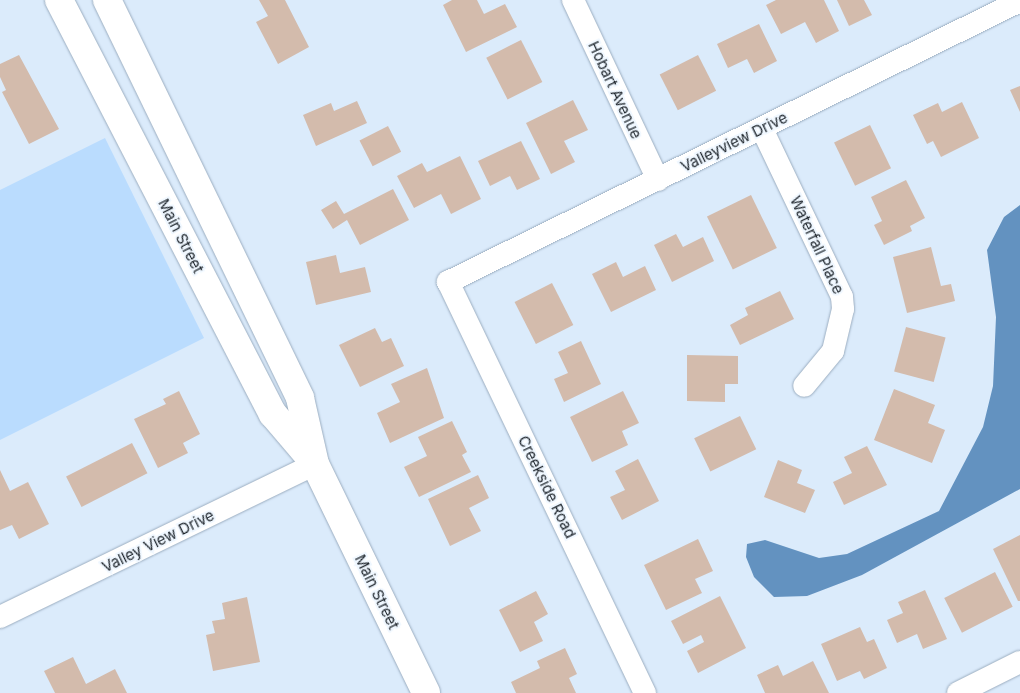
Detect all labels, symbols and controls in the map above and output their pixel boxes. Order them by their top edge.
street label: Hobart Avenue [585,38,645,142]
street label: Valleyview Drive [678,108,790,176]
street label: Waterfall Place [786,193,848,297]
street label: Main Street [155,196,207,276]
street label: Creekside Road [514,433,580,541]
street label: Valley View Drive [99,506,217,576]
street label: Main Street [351,552,403,632]

